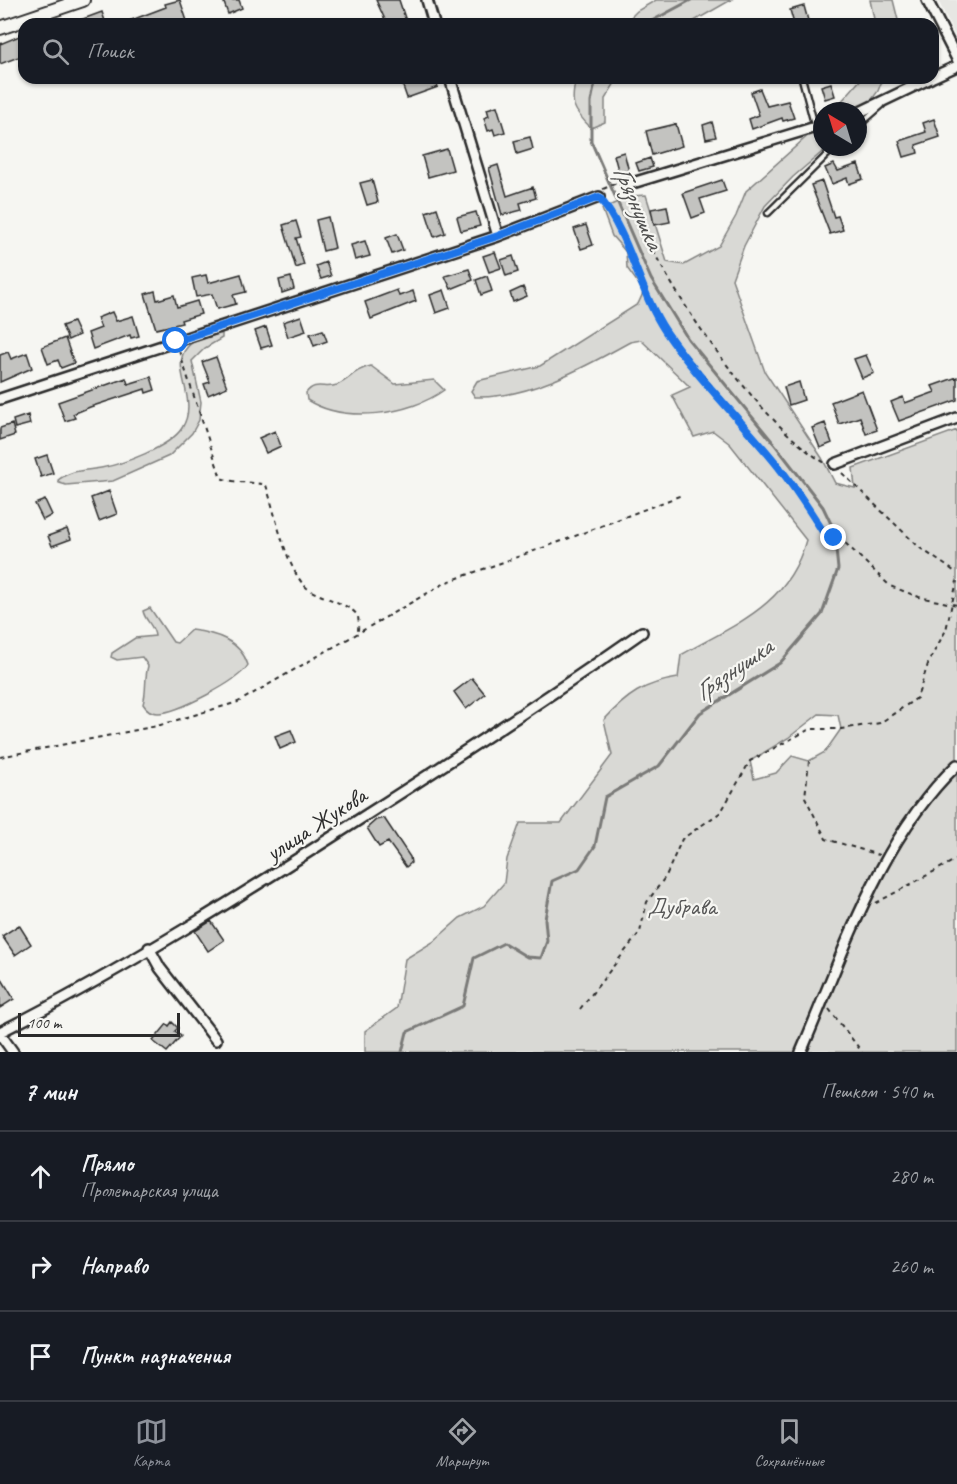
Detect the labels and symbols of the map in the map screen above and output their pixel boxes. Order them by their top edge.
north arrow [813,102,867,156]
water label: Грязнушка [606,160,673,257]
route start [162,327,188,353]
route end [820,524,846,550]
water label: Грязнушка [688,629,782,708]
street label: улица Жукова [258,779,374,869]
park label: Дубрава [648,891,719,921]
scale bar [18,1010,180,1038]

